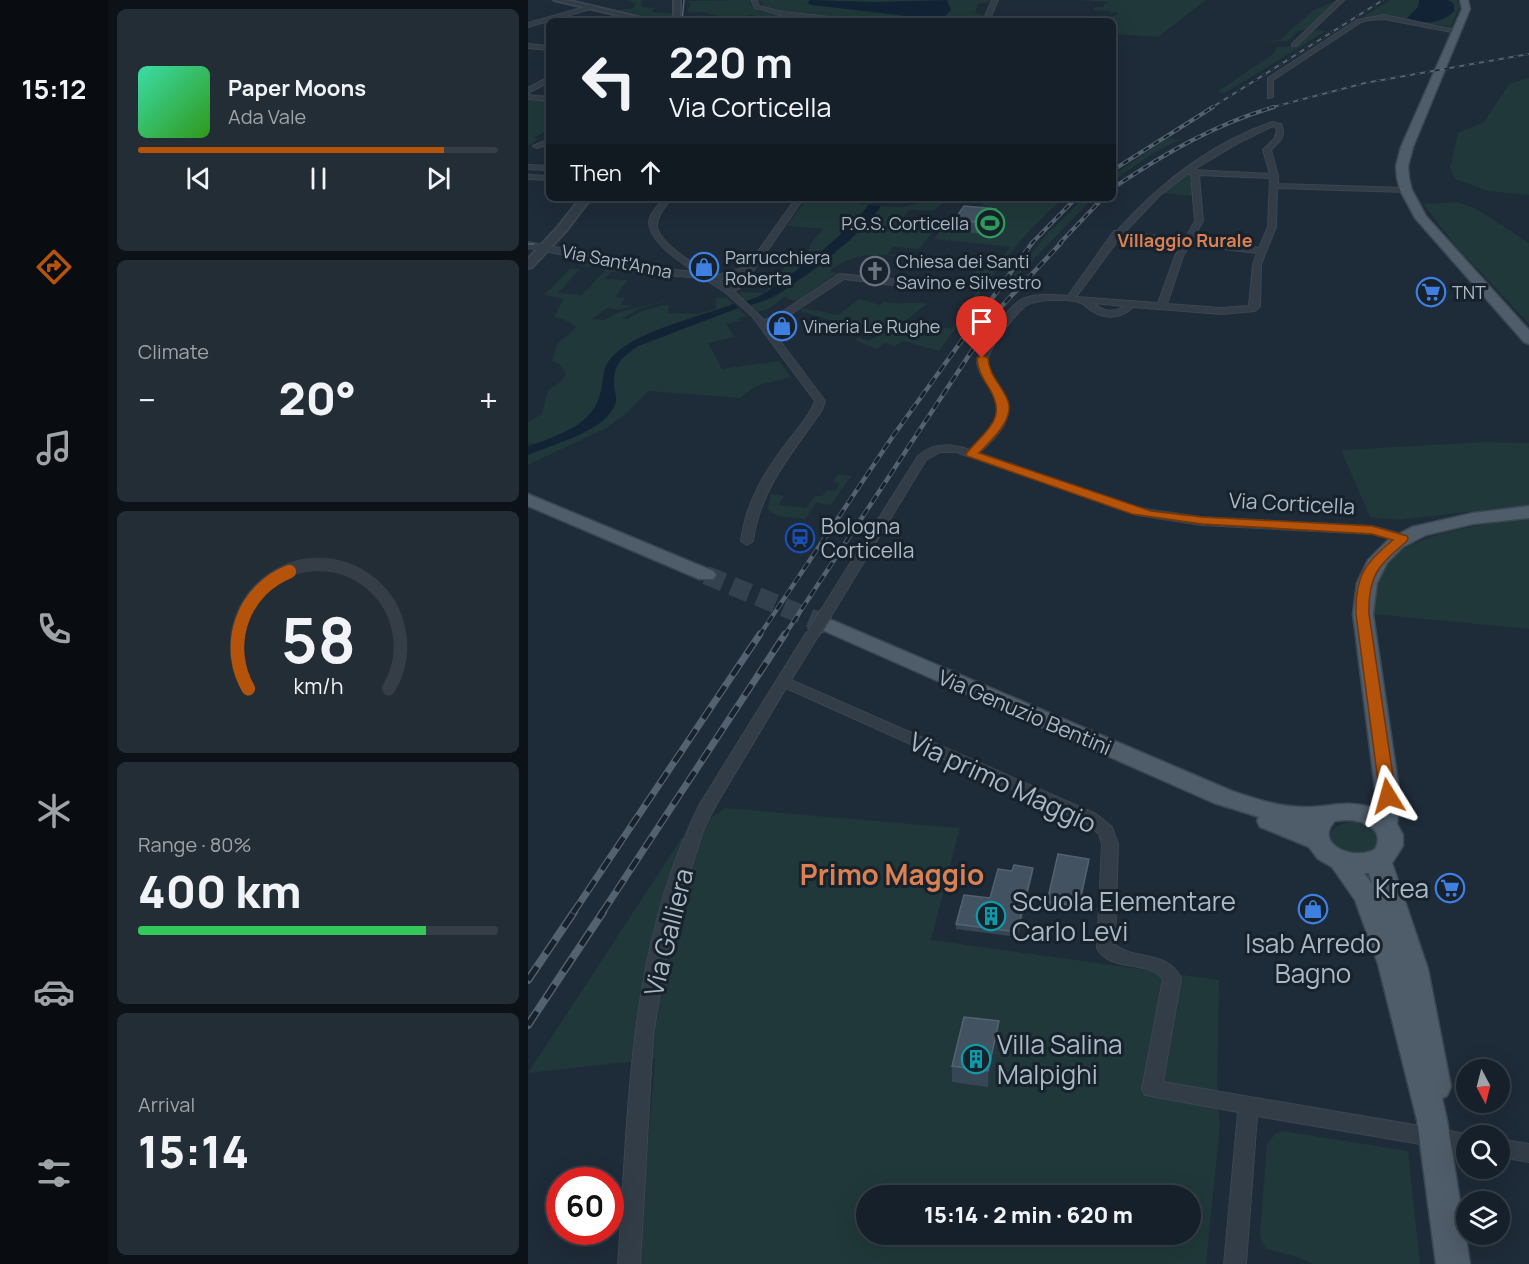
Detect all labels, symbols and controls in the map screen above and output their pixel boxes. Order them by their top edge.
text: 220 m [669,33,793,91]
icon: left [570,42,648,120]
text: 15:12 [22,70,86,107]
text: Paper Moons [228,73,366,103]
text: Via Corticella [669,88,832,125]
text: Ada Vale [228,103,306,130]
icon: ahead [634,156,667,189]
text: Then [570,158,622,188]
icon: previous [182,162,215,195]
icon: pause [302,162,335,195]
icon: next [422,162,455,195]
sports icon: P.G.S. Corticella [974,207,1006,239]
place label: P.G.S. Corticella [841,211,969,235]
district label: Villaggio Rurale [1118,228,1253,252]
street label: Via Sant'Anna [560,239,674,283]
place label: Parrucchiera Roberta [725,245,830,290]
icon: directions [33,246,75,288]
place label: Chiesa dei Santi Savino e Silvestro [896,249,1042,294]
shop icon: Parrucchiera Roberta [688,251,720,283]
church icon: Chiesa dei Santi Savino e Silvestro [859,255,891,287]
supermarket icon: TNT [1415,276,1447,308]
place label: TNT [1452,280,1486,304]
pin [956,296,1007,358]
icon: arrive [965,305,998,338]
shop icon: Vineria Le Rughe [766,310,798,342]
place label: Vineria Le Rughe [803,314,940,338]
text: Climate [138,338,209,365]
text: 20° [279,367,356,429]
text: − [138,377,156,422]
text: + [479,377,498,422]
icon: music [33,427,75,469]
street label: Via Corticella [1228,486,1356,520]
place label: Bologna Corticella [821,512,914,564]
station icon: Bologna Corticella [784,522,816,554]
text: 58 [281,596,355,682]
icon: phone [33,608,75,650]
street label: Via Genuzio Bentini [934,663,1116,761]
text: km/h [293,671,343,700]
street label: Via primo Maggio [903,723,1103,841]
position arrow [1356,764,1420,828]
icon: climate [33,790,75,832]
text: Range · 80% [138,831,252,858]
district label: Primo Maggio [800,855,984,893]
text: 400 km [138,860,301,922]
street label: Via Galliera [635,864,701,1000]
place label: Krea [1375,870,1429,906]
supermarket icon: Krea [1434,872,1466,904]
place label: Scuola Elementare Carlo Levi [1012,883,1236,949]
shop icon: Isab Arredo Bagno [1297,893,1329,925]
building icon: Scuola Elementare Carlo Levi [975,900,1007,932]
place label: Isab Arredo Bagno [1245,925,1381,991]
icon: car [33,971,75,1013]
place label: Villa Salina Malpighi [997,1026,1123,1092]
building icon: Villa Salina Malpighi [960,1043,992,1075]
north arrow [1456,1059,1510,1113]
map controls [1456,1059,1510,1245]
text: Arrival [138,1091,195,1118]
text: 15:14 [138,1120,249,1182]
button: search [1456,1125,1510,1179]
icon: filters [33,1152,75,1194]
speed limit sign: 60 [546,1167,624,1245]
button: layers [1456,1191,1510,1245]
text: 15:14 · 2 min · 620 m [924,1200,1133,1230]

